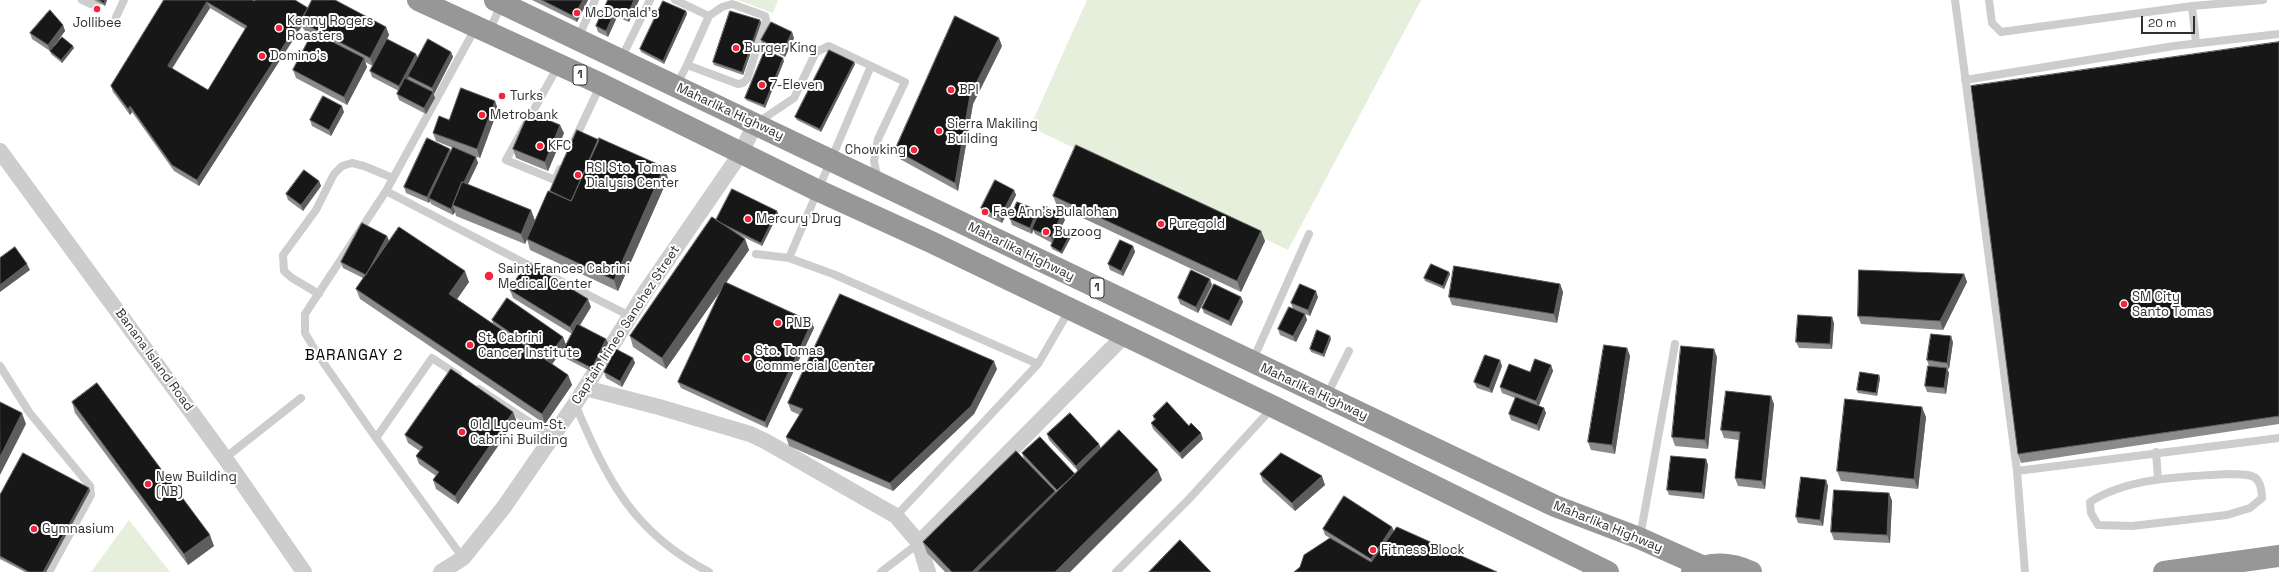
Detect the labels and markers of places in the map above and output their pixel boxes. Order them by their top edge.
marker: Jollibee [92,4,102,14]
place label: McDonald's [585,5,658,21]
marker: McDonald's [572,8,582,18]
place label: Kenny Rogers Roasters [287,13,373,44]
place label: Jollibee [73,15,121,31]
marker: Kenny Rogers Roasters [274,23,284,33]
place label: Burger King [744,40,817,56]
marker: Burger King [731,43,741,53]
place label: Domino's [270,48,327,64]
marker: Domino's [257,51,267,61]
place label: 7-Eleven [770,77,823,93]
marker: 7-Eleven [757,80,767,90]
place label: BPI [959,82,979,98]
marker: BPI [946,85,956,95]
place label: Turks [510,88,543,104]
marker: Turks [497,91,507,101]
place label: Metrobank [490,107,558,123]
marker: Metrobank [477,110,487,120]
place label: Sierra Makiling Building [947,116,1038,147]
marker: Sierra Makiling Building [934,126,944,136]
place label: KFC [548,138,571,154]
marker: KFC [535,141,545,151]
place label: Chowking [845,142,906,158]
marker: Chowking [909,145,919,155]
place label: RSI Sto. Tomas Dialysis Center [586,160,679,191]
marker: RSI Sto. Tomas Dialysis Center [573,170,583,180]
place label: Fae Ann's Bulalohan [993,204,1117,220]
marker: Fae Ann's Bulalohan [980,207,990,217]
place label: Mercury Drug [756,211,841,227]
marker: Mercury Drug [743,214,753,224]
place label: Puregold [1169,216,1225,232]
marker: Puregold [1156,219,1166,229]
place label: Buzoog [1054,224,1101,240]
marker: Buzoog [1041,227,1051,237]
place label: Saint Frances Cabrini Medical Center [498,261,630,292]
marker: Saint Frances Cabrini Medical Center [483,270,495,282]
place label: SM City Santo Tomas [2132,289,2212,320]
marker: SM City Santo Tomas [2119,299,2129,309]
place label: PNB [786,315,811,331]
marker: PNB [773,318,783,328]
place label: St. Cabrini Cancer Institute [478,330,580,361]
marker: St. Cabrini Cancer Institute [465,340,475,350]
place label: Sto. Tomas Commercial Center [755,343,873,374]
marker: Sto. Tomas Commercial Center [742,353,752,363]
place label: Old Lyceum-St. Cabrini Building [470,417,568,448]
marker: Old Lyceum-St. Cabrini Building [457,427,467,437]
place label: New Building (NB) [156,469,237,500]
marker: New Building (NB) [143,479,153,489]
place label: Gymnasium [42,521,114,537]
marker: Gymnasium [29,524,39,534]
place label: Fitness Block [1381,542,1464,558]
marker: Fitness Block [1368,545,1378,555]

